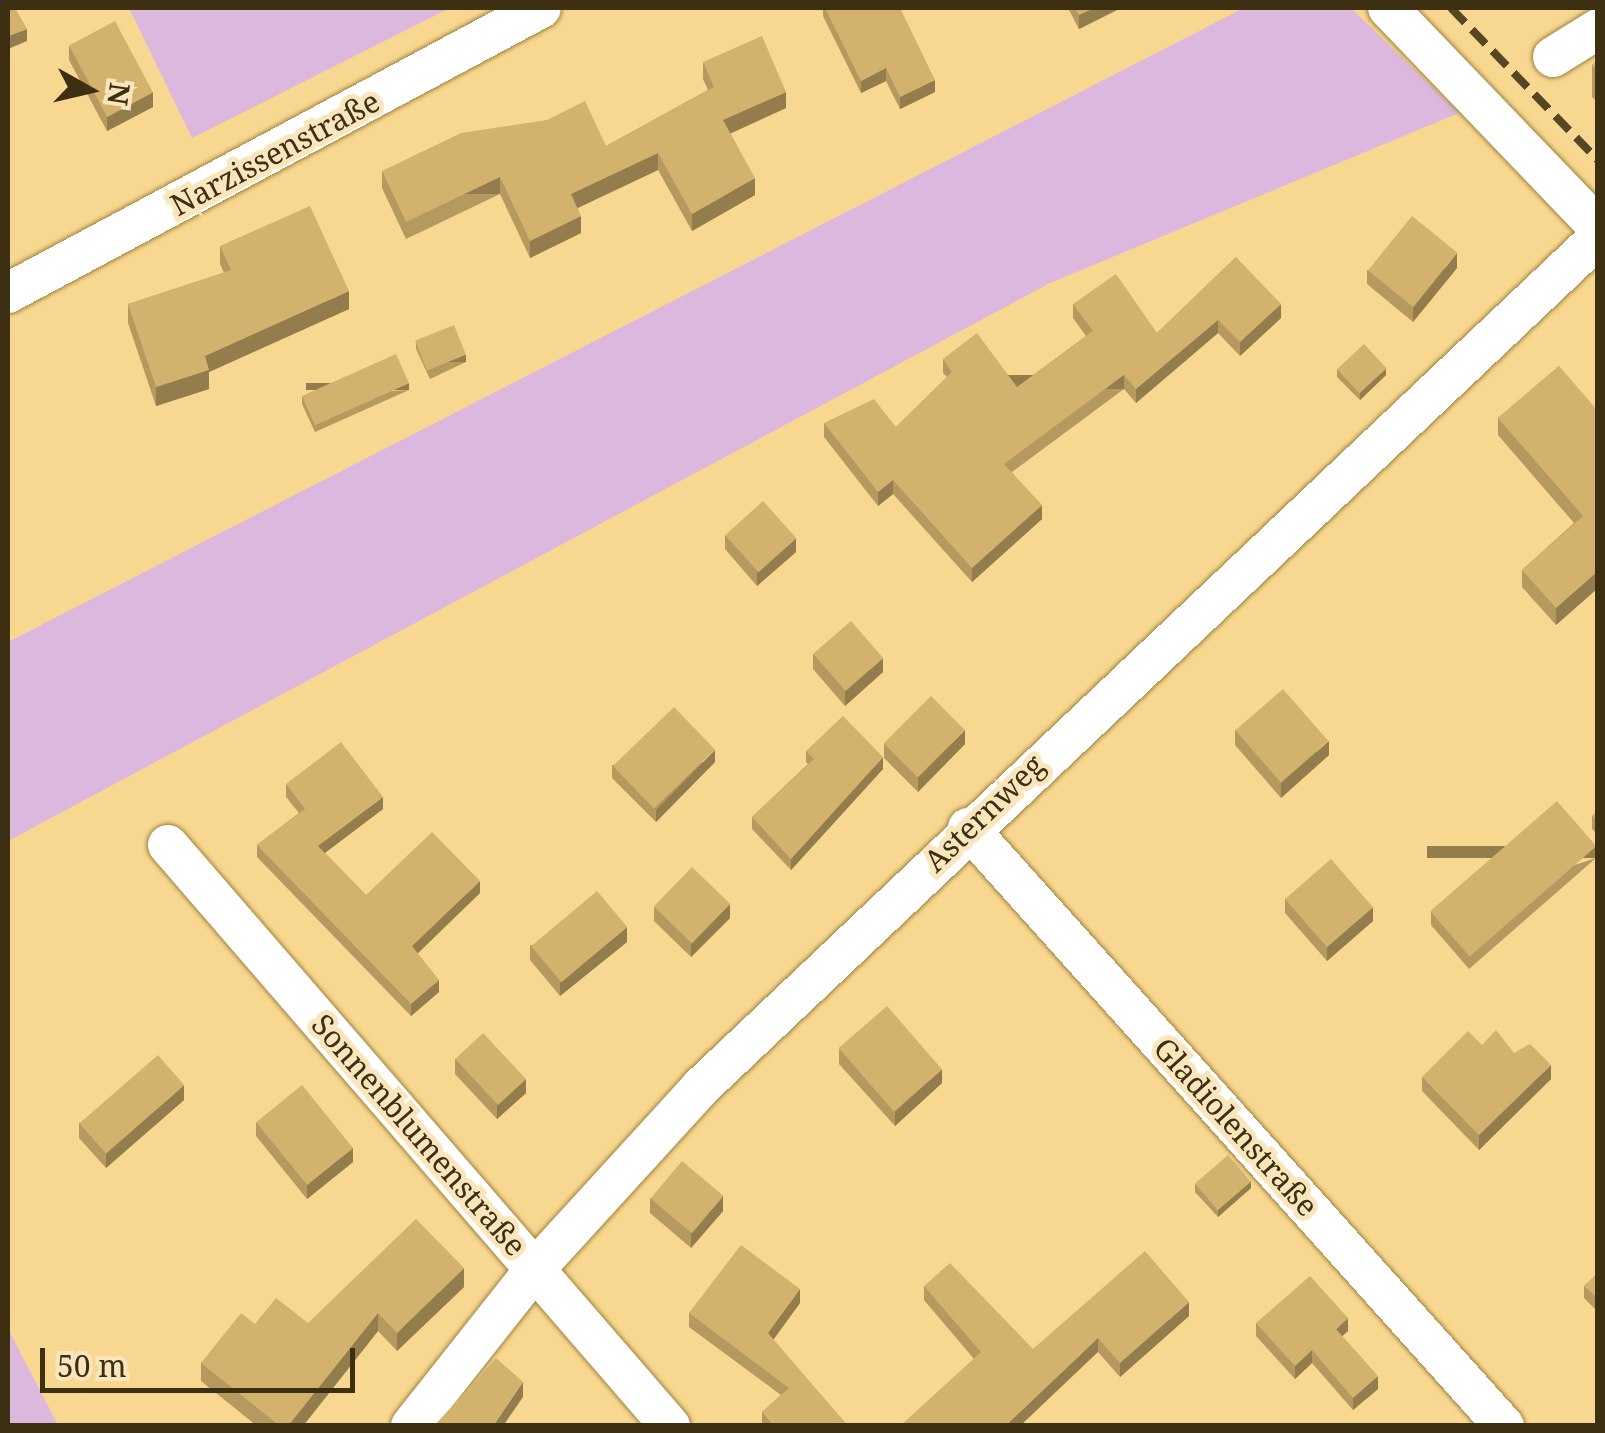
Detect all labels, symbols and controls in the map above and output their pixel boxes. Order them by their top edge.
north arrow [40,40,140,140]
text: N [99,81,140,108]
street label: Narzissenstraße [164,83,386,223]
street label: Asternweg [917,747,1051,879]
street label: Sonnenblumenstraße [304,1007,534,1263]
street label: Gladiolenstraße [1146,1030,1326,1224]
scale bar [45,1328,360,1390]
text: 50 m [57,1345,127,1386]

